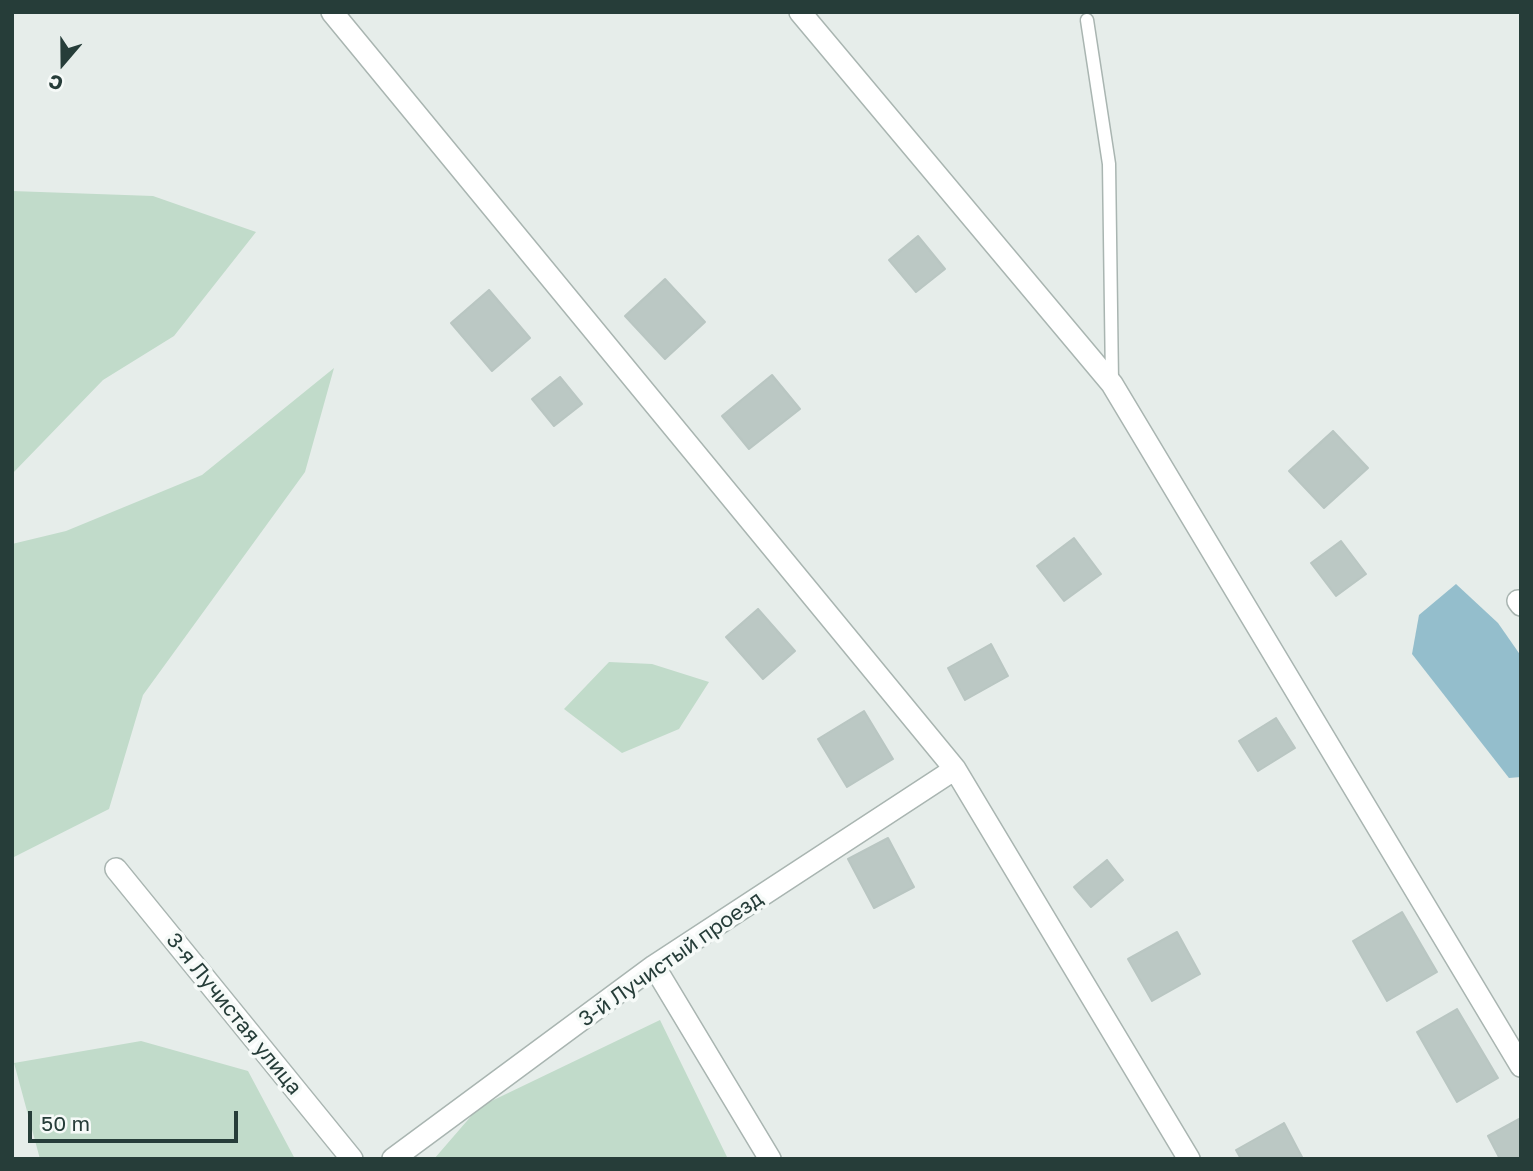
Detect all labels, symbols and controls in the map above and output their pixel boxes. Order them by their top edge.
north arrow [28,28,98,98]
text: С [45,70,66,96]
street label: 3-й Лучистый проезд [574,886,768,1032]
street label: 3-я Лучистая улица [161,928,307,1100]
scale bar [32,1098,242,1142]
text: 50 m [41,1110,90,1136]

